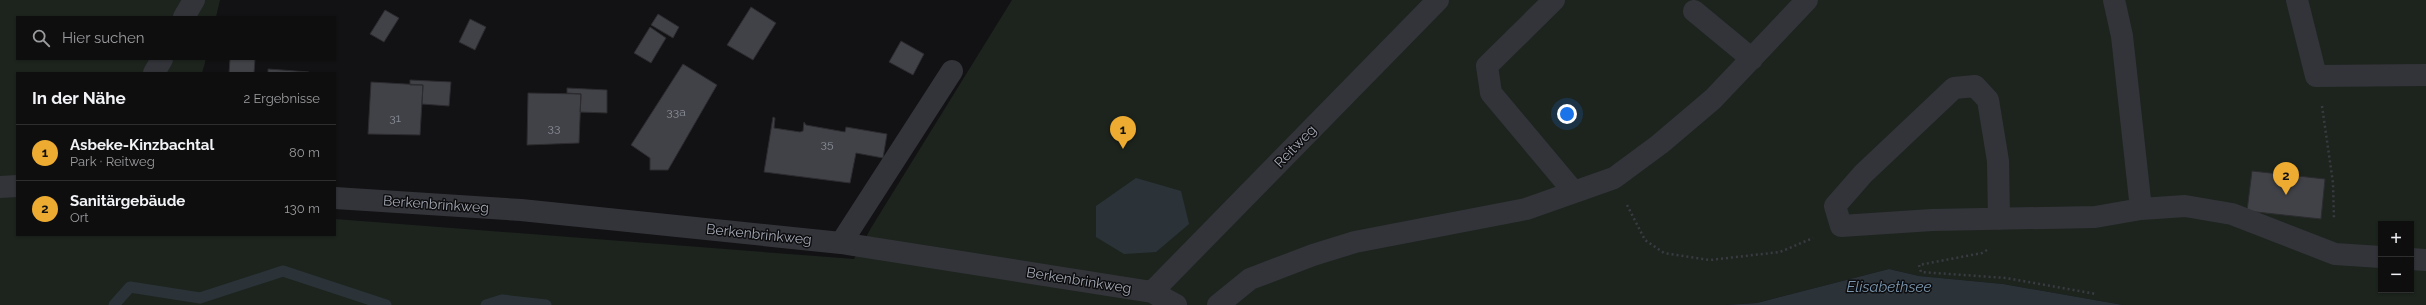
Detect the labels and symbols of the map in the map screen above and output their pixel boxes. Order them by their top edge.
your location [1557,104,1577,124]
house number: 33a [666,105,686,119]
house number: 31 [389,111,401,125]
pin: 1 [1110,116,1136,149]
house number: 33 [548,121,560,135]
street label: Reitweg [1271,121,1319,171]
house number: 35 [821,137,834,151]
pin: 2 [2273,162,2299,195]
street label: Berkenbrinkweg [383,192,489,216]
street label: Berkenbrinkweg [705,221,813,247]
street label: Berkenbrinkweg [1025,264,1133,296]
water label: Elisabethsee [1847,278,1931,296]

